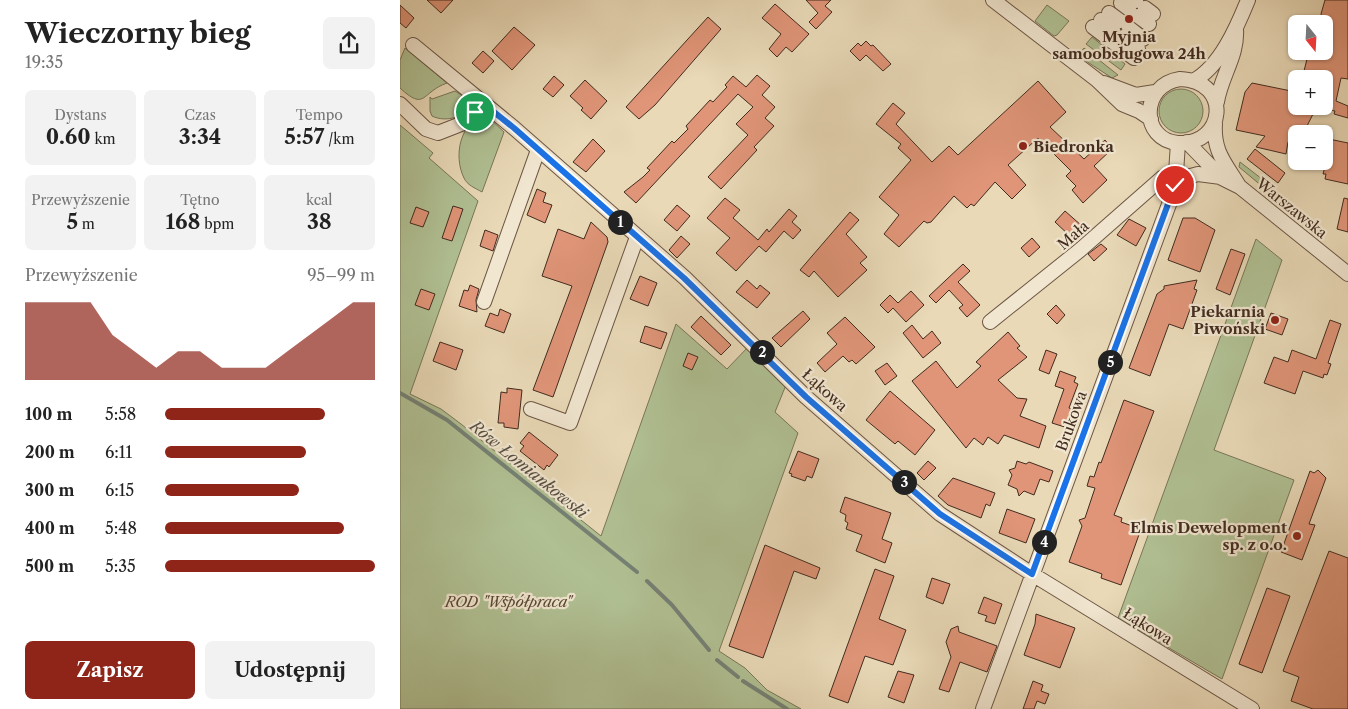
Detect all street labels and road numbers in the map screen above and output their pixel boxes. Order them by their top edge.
street label: Warszawska [1252,173,1331,242]
street label: Mała [1053,216,1093,254]
street label: Łąkowa [798,365,852,415]
street label: Brukowa [1051,388,1091,454]
street label: Łąkowa [1120,603,1176,649]

